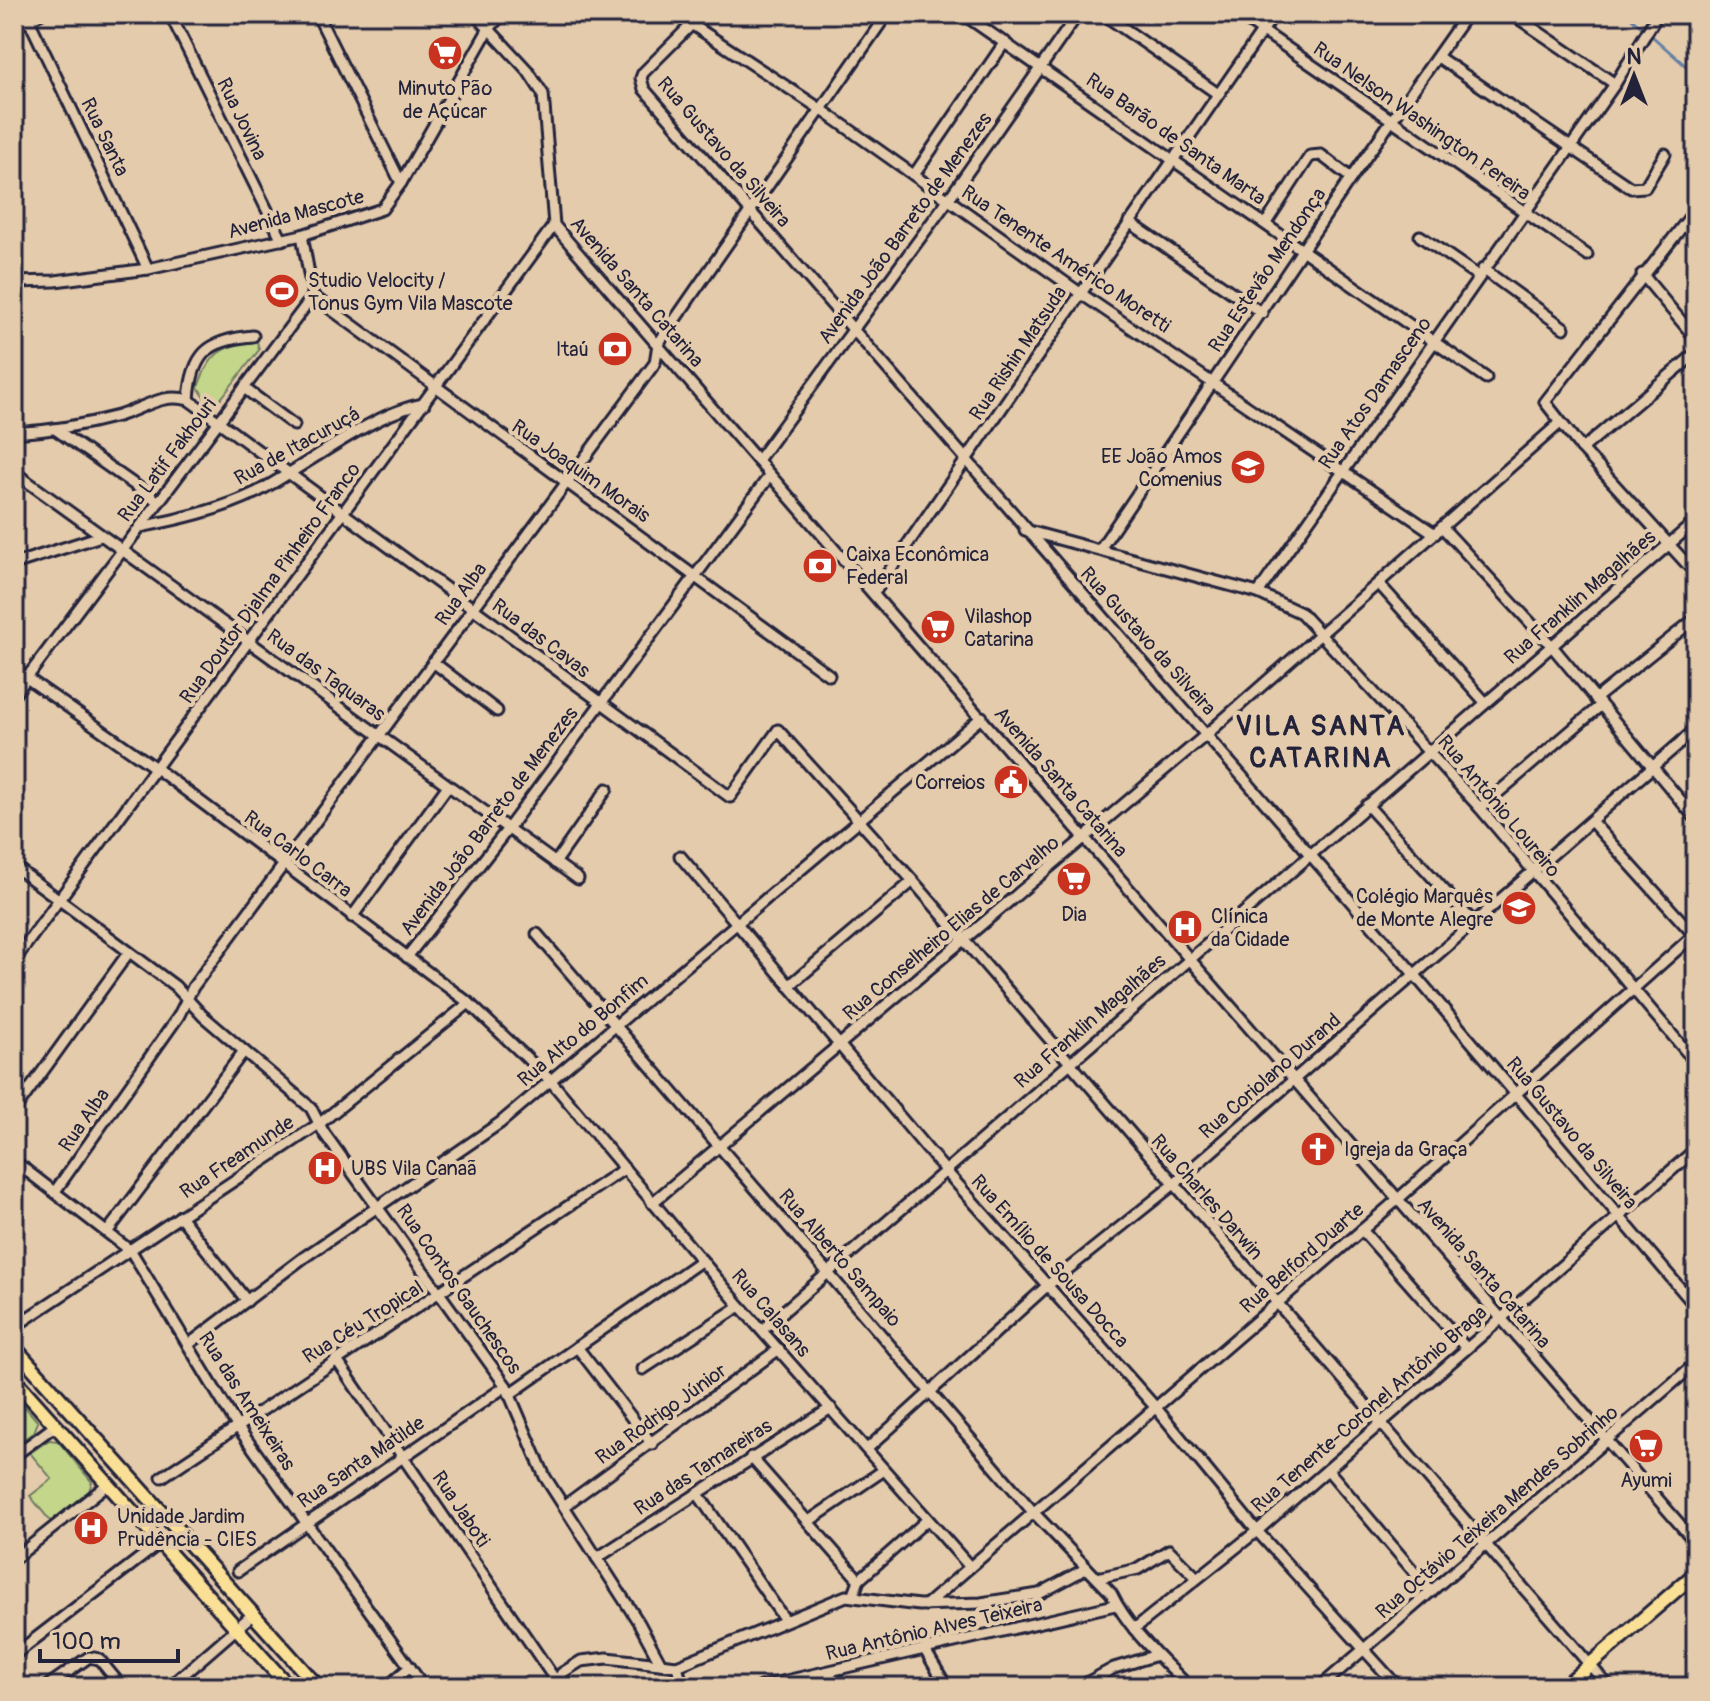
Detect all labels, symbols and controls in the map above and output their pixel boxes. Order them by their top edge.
supermarket icon: Minuto Pão de Açúcar [426,34,464,72]
street label: Rua Nelson Washington Pereira [1308,36,1536,206]
north arrow [1594,36,1674,116]
text: N [1627,43,1642,71]
street label: Rua Barão de Santa Marta [1081,67,1271,211]
street label: Rua Gustavo da Silveira [652,72,796,232]
street label: Rua Jovina [211,74,273,164]
place label: Minuto Pão de Açúcar [398,76,492,124]
street label: Rua Santa [75,94,135,180]
street label: Avenida João Barreto de Menezes [813,107,998,349]
street label: Rua Tenente Américo Moretti [957,180,1175,338]
street label: Rua Estevão Mendonça [1203,183,1331,357]
street label: Avenida Mascote [225,184,367,244]
street label: Avenida Santa Catarina [565,212,709,372]
place label: Studio Velocity / Tonus Gym Vila Mascote [308,268,513,316]
sports icon: Studio Velocity / Tonus Gym Vila Mascote [263,272,301,310]
street label: Rua Rishin Matsuda [964,281,1072,425]
street label: Rua Atos Damasceno [1313,312,1437,474]
bank icon: Itaú [596,330,634,368]
place label: Itaú [556,337,589,362]
street label: Rua Latif Fakhouri [112,393,222,527]
street label: Rua de Itacuruçá [230,401,364,491]
street label: Rua Joaquim Morais [507,414,655,528]
place label: EE João Amos Comenius [1101,444,1222,492]
school or university icon: EE João Amos Comenius [1229,448,1267,486]
street label: Rua Doutor Djalma Pinheiro Franco [174,457,366,708]
street label: Rua Franklin Magalhães [1499,524,1661,670]
place label: Caixa Econômica Federal [846,542,989,590]
bank icon: Caixa Econômica Federal [801,547,839,585]
street label: Rua Alba [430,557,492,631]
street label: Rua Gustavo da Silveira [1075,562,1221,720]
street label: Rua das Cavas [487,593,595,683]
place label: Vilashop Catarina [964,604,1034,652]
supermarket icon: Vilashop Catarina [919,608,957,646]
street label: Rua das Taquaras [262,623,390,727]
street label: Avenida João Barreto de Menezes [395,702,583,940]
street label: Avenida Santa Catarina [989,702,1133,862]
district label: VILA SANTA CATARINA [1235,709,1407,776]
street label: Rua Antônio Loureiro [1432,730,1566,882]
public building icon: Correios [992,763,1030,801]
place label: Correios [915,770,985,795]
street label: Rua Carlo Carra [239,805,357,903]
street label: Rua Conselheiro Elias de Carvalho [838,830,1064,1026]
supermarket icon: Dia [1055,860,1093,898]
place label: Colégio Marquês de Monte Alegre [1356,884,1493,932]
school or university icon: Colégio Marquês de Monte Alegre [1500,889,1538,927]
place label: Dia [1061,902,1087,927]
place label: Clínica da Cidade [1211,904,1289,952]
hospital icon: Clínica da Cidade [1166,908,1204,946]
street label: Rua Franklin Magalhães [1009,948,1171,1094]
street label: Rua Alto do Bonfim [512,968,654,1092]
street label: Rua Coriolano Durand [1194,1008,1346,1144]
street label: Rua Gustavo da Silveira [1501,1052,1643,1214]
street label: Rua Alba [53,1083,115,1157]
street label: Rua Freamunde [175,1110,299,1204]
street label: Rua Charles Darwin [1146,1129,1268,1265]
church icon: Igreja da Graça [1299,1130,1337,1168]
place label: Igreja da Graça [1344,1137,1467,1162]
hospital icon: UBS Vila Canaã [306,1149,344,1187]
place label: UBS Vila Canaã [351,1156,477,1181]
street label: Rua Emílio de Sousa Docca [966,1169,1134,1353]
street label: Rua Alberto Sampaio [773,1184,907,1332]
street label: Avenida Santa Catarina [1412,1193,1556,1353]
street label: Rua Belford Duarte [1235,1197,1369,1319]
street label: Rua Contos Gauchescos [391,1199,527,1379]
street label: Rua Calasans [726,1264,816,1362]
street label: Rua Céu Tropical [298,1275,428,1369]
street label: Rua Tenente-Coronel Antônio Braga [1246,1300,1492,1518]
street label: Rua das Ameixeiras [193,1327,301,1475]
street label: Rua Rodrigo Júnior [591,1358,731,1470]
street label: Rua Octávio Teixeira Mendes Sobrinho [1371,1400,1624,1624]
street label: Rua Santa Matilde [293,1410,429,1514]
street label: Rua das Tamareiras [629,1413,777,1521]
supermarket icon: Ayumi [1627,1427,1665,1465]
street label: Rua Jaboti [426,1466,496,1552]
place label: Ayumi [1620,1468,1672,1493]
place label: Unidade Jardim Prudência - CIES [117,1504,257,1552]
hospital icon: Unidade Jardim Prudência - CIES [72,1509,110,1547]
street label: Rua Antônio Alves Teixeira [823,1592,1045,1666]
scale bar [40,1613,178,1663]
text: 100 m [52,1627,121,1656]

